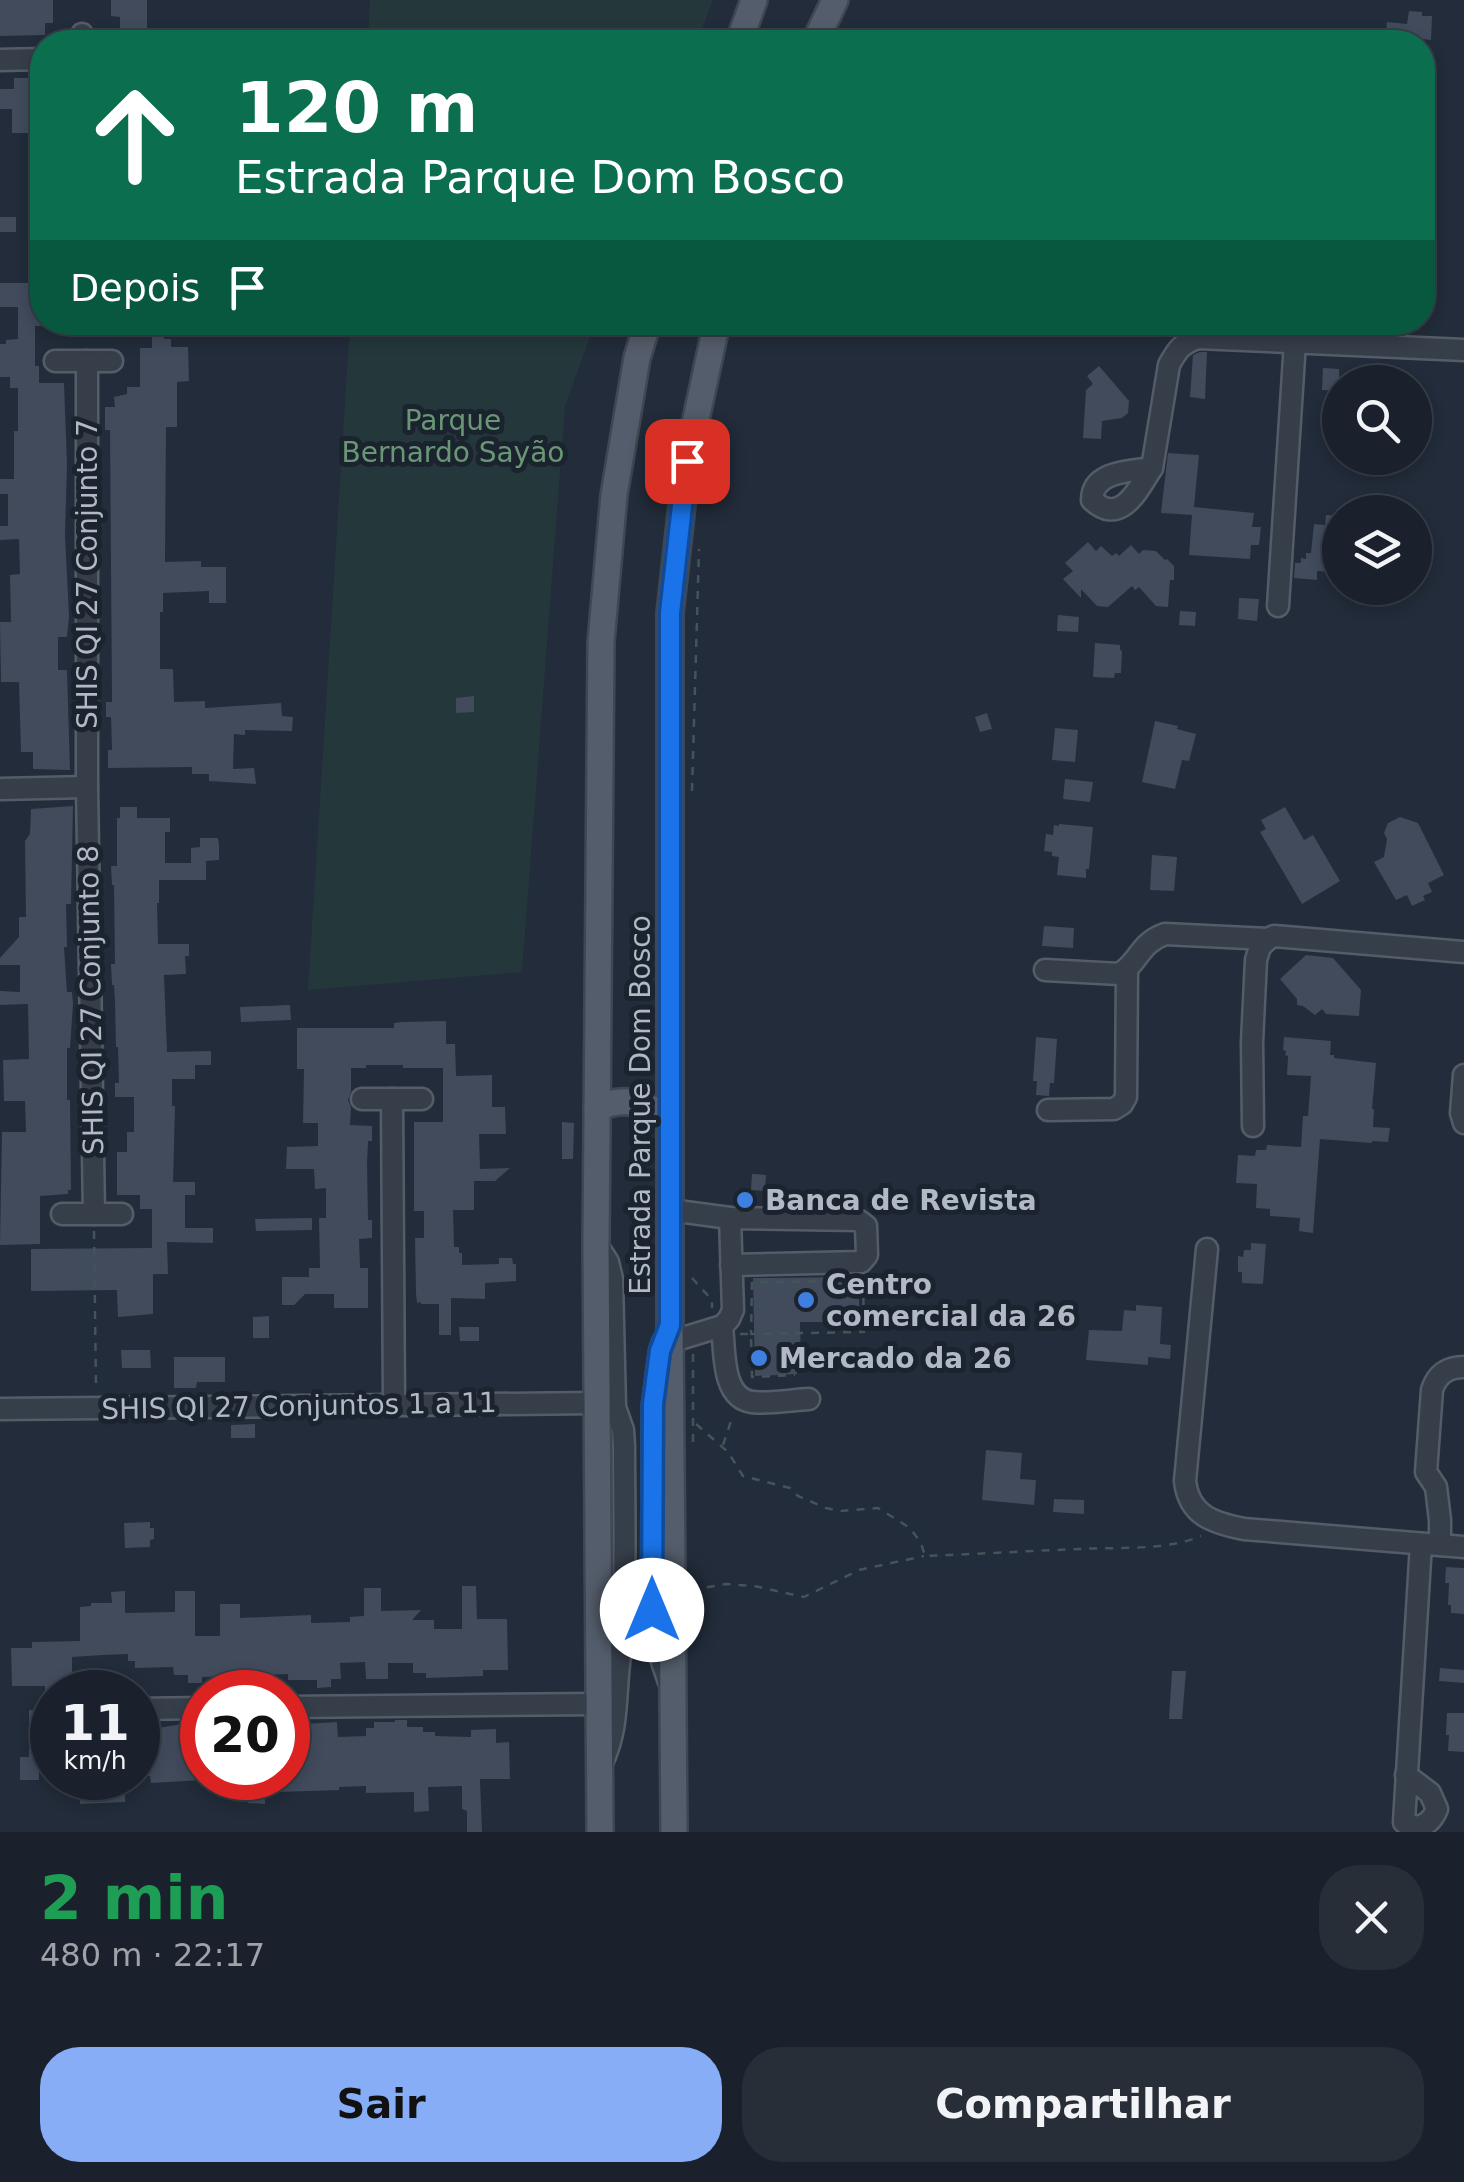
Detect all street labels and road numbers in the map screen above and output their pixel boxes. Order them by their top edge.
street label: SHIS QI 27 Conjunto 7 [71,419,104,729]
street label: SHIS QI 27 Conjunto 8 [72,845,110,1155]
street label: Estrada Parque Dom Bosco [624,915,657,1295]
street label: SHIS QI 27 Conjuntos 1 a 11 [101,1386,497,1426]

